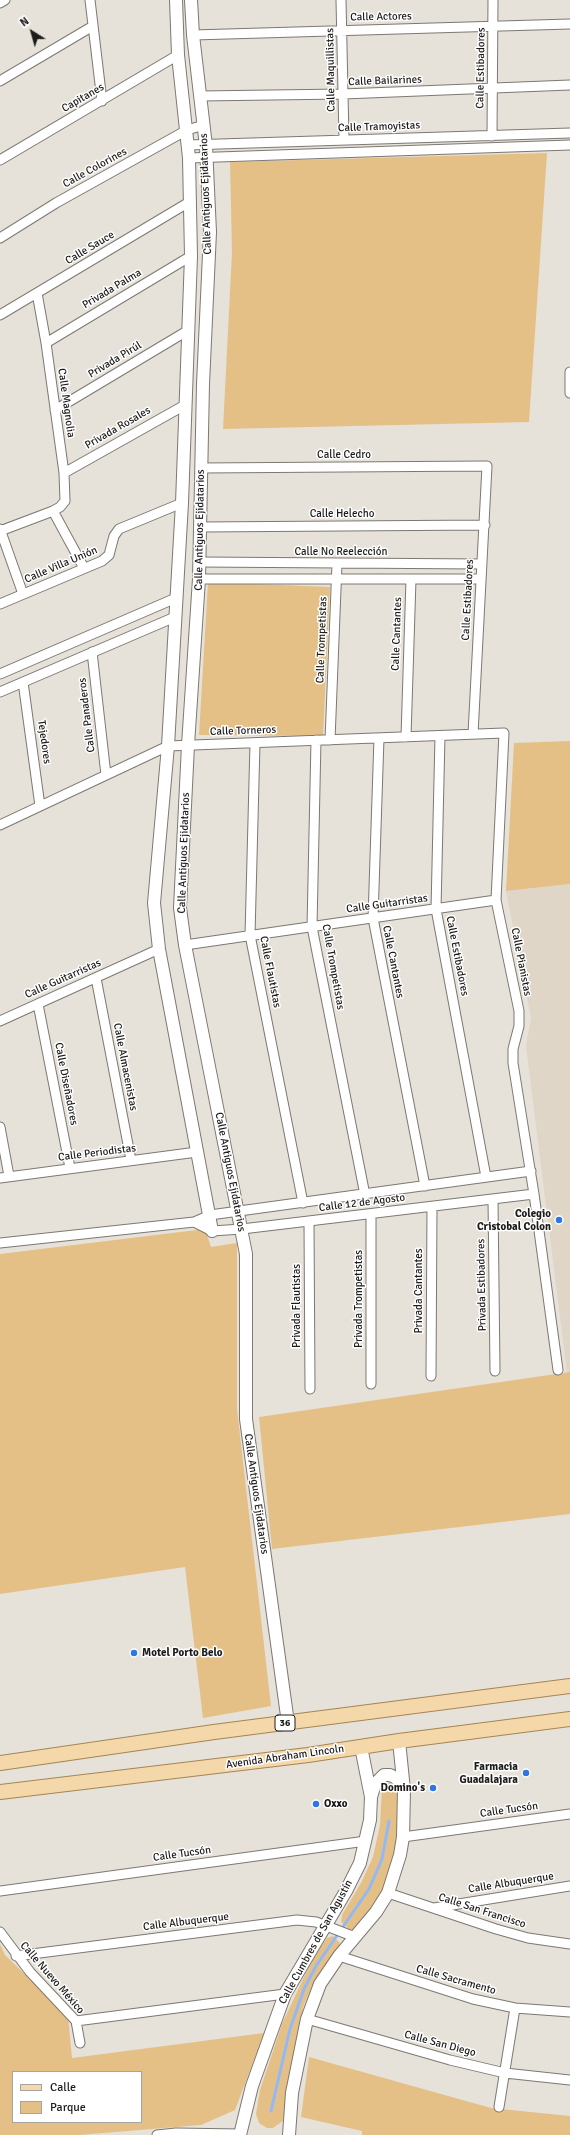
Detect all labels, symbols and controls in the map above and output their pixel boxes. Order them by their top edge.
street label: Calle Actores [350,10,412,24]
north arrow [12,12,52,52]
text: N [18,15,31,30]
street label: Calle Estibadores [474,27,488,109]
street label: Calle Maquillistas [324,28,338,112]
street label: Calle Bailarines [348,73,422,89]
street label: Capitanes [60,81,106,115]
street label: Calle Tramoyistas [338,119,420,135]
street label: Calle Antiguos Ejidatarios [197,133,215,255]
street label: Calle Colorines [61,145,129,191]
street label: Calle Sauce [63,228,117,268]
street label: Privada Palma [80,266,144,312]
street label: Privada Pirúl [86,339,144,381]
street label: Calle Magnolia [55,367,77,439]
street label: Privada Rosales [83,404,153,452]
street label: Calle Cedro [317,448,371,462]
street label: Calle Antiguos Ejidatarios [192,469,208,591]
street label: Calle Helecho [310,507,374,521]
street label: Calle Villa Unión [23,544,99,586]
street label: Calle No Reelección [294,545,388,559]
street label: Calle Estibadores [459,559,477,641]
street label: Calle Trompetistas [314,596,330,684]
street label: Calle Cantantes [389,597,405,671]
street label: Calle Panaderos [76,677,98,753]
street label: Tejedores [34,719,54,765]
street label: Calle Torneros [210,723,276,739]
street label: Calle Antiguos Ejidatarios [175,792,193,914]
street label: Calle Guitarristas [345,892,429,916]
street label: Calle Estibadores [443,915,471,997]
street label: Calle Trompetistas [319,923,347,1011]
street label: Calle Cantantes [379,924,407,1000]
street label: Calle Pianistas [508,927,534,997]
street label: Calle Flautistas [257,935,283,1009]
street label: Calle Guitarristas [23,956,103,1002]
street label: Calle Almacenistas [110,1022,140,1112]
street label: Calle Diseñadores [52,1042,80,1126]
street label: Calle Antiguos Ejidatarios [212,1111,248,1233]
street label: Calle Periodistas [57,1142,137,1164]
street label: Calle 12 de Agosto [318,1191,406,1215]
place label: Colegio Cristobal Colon [477,1207,551,1233]
marker: Colegio Cristobal Colon [554,1215,564,1225]
street label: Privada Estibadores [475,1239,489,1331]
street label: Privada Cantantes [412,1248,426,1334]
street label: Privada Trompetistas [352,1250,366,1348]
street label: Privada Flautistas [290,1264,304,1348]
street label: Calle Antiguos Ejidatarios [241,1433,271,1555]
place label: Motel Porto Belo [142,1646,223,1660]
marker: Motel Porto Belo [129,1648,139,1658]
road number: 36 [275,1715,295,1731]
street label: Avenida Abraham Lincoln [225,1742,345,1772]
place label: Farmacia Guadalajara [460,1760,518,1786]
marker: Farmacia Guadalajara [521,1768,531,1778]
place label: Domino's [381,1781,425,1795]
marker: Domino's [428,1783,438,1793]
place label: Oxxo [324,1797,347,1811]
marker: Oxxo [311,1799,321,1809]
street label: Calle Tucsón [479,1799,539,1821]
street label: Calle Tucsón [152,1843,212,1865]
street label: Calle Albuquerque [467,1870,555,1896]
street label: Calle Cumbres de San Agustín [276,1878,356,2006]
street label: Calle San Francisco [437,1891,527,1931]
street label: Calle Albuquerque [142,1910,230,1934]
street label: Calle Nuevo México [17,1939,87,2017]
street label: Calle Sacramento [415,1962,497,1998]
street label: Calle San Diego [403,2028,477,2060]
legend [12,2071,142,2123]
text: Calle [50,2080,76,2095]
text: Parque [50,2100,86,2115]

